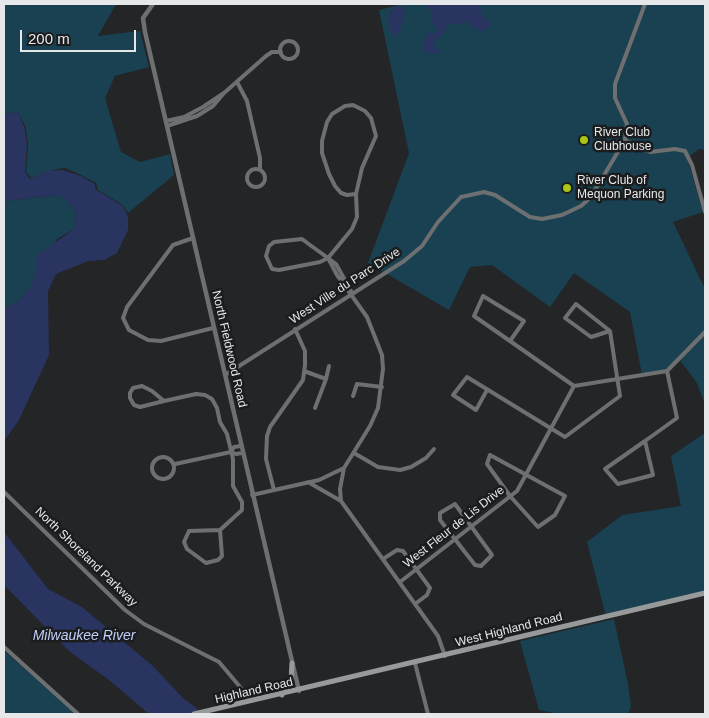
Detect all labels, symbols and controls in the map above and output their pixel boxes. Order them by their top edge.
scale bar [22,20,139,52]
text: 200 m [28,30,70,47]
place label: River Club Clubhouse [594,126,651,154]
marker: River Club Clubhouse [578,134,590,146]
place label: River Club of Mequon Parking [577,174,664,202]
marker: River Club of Mequon Parking [561,182,573,194]
street label: West Ville du Parc Drive [287,245,403,327]
street label: North Fieldwood Road [209,289,249,409]
street label: West Fleur de Lis Drive [401,483,507,571]
street label: North Shoreland Parkway [32,504,140,610]
street label: West Highland Road [454,610,564,650]
water label: Milwaukee River [33,628,135,644]
street label: Highland Road [214,675,294,707]

